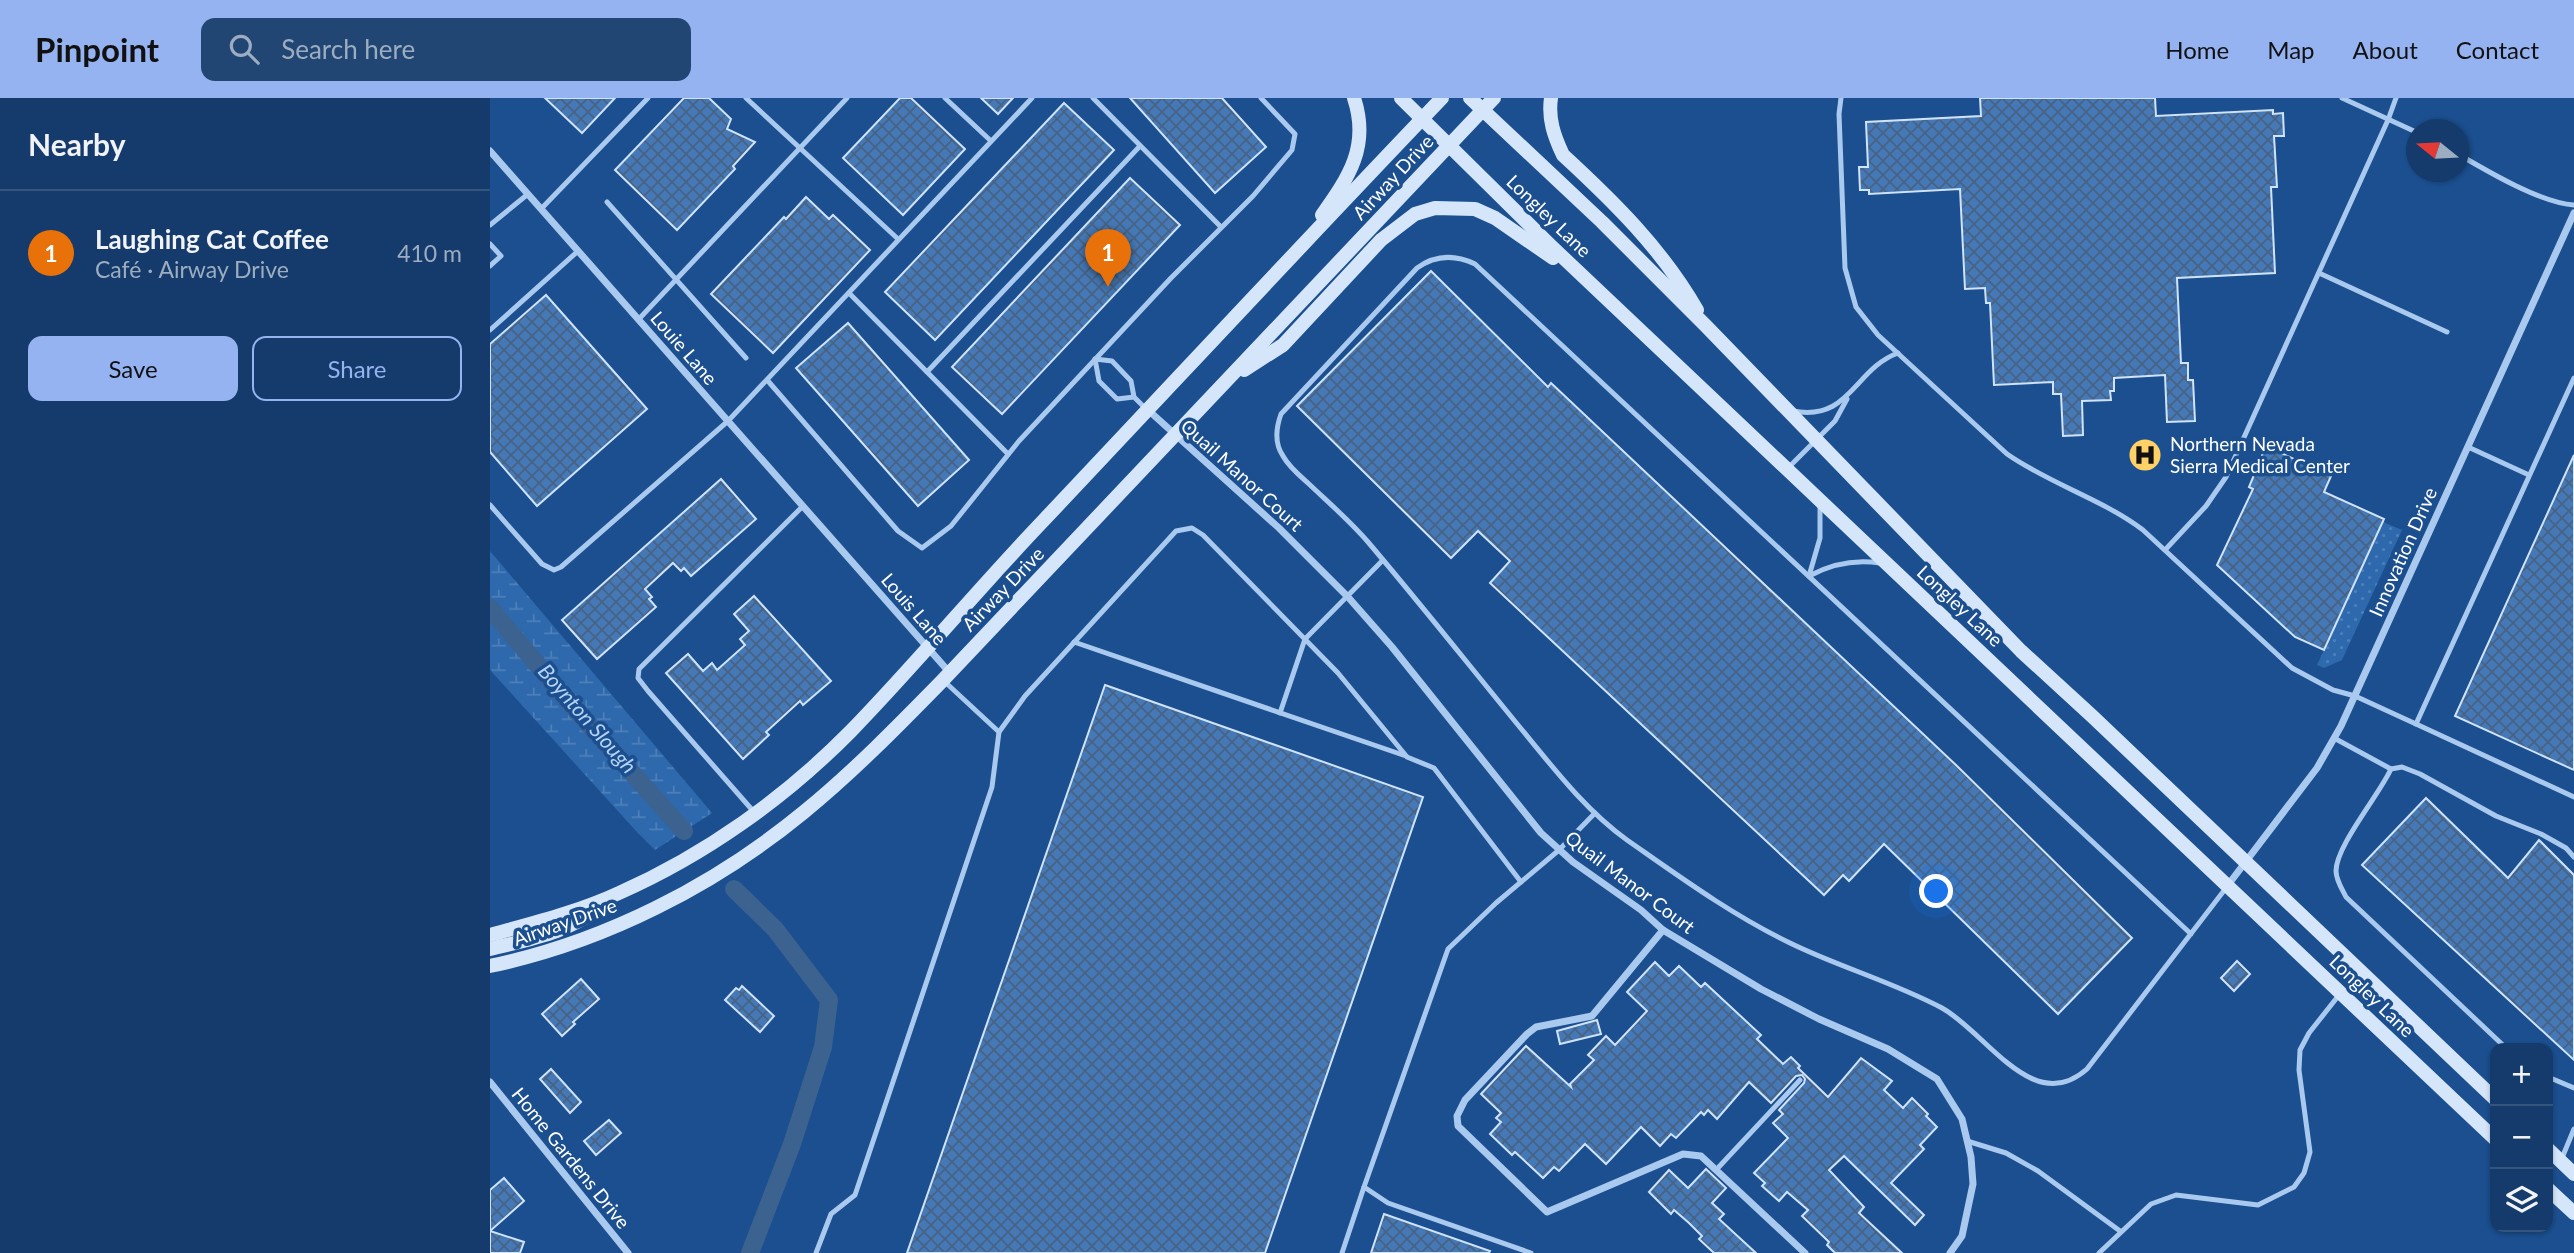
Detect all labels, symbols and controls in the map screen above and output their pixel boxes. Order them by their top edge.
search box [201,18,691,81]
text: Pinpoint [35,29,159,69]
icon: search [225,30,263,68]
text: Search here [281,33,415,65]
text: Home [2165,35,2229,64]
text: Map [2267,35,2315,64]
text: About [2353,35,2418,64]
text: Contact [2456,35,2539,64]
north arrow [2406,119,2469,182]
text: Nearby [28,126,126,162]
street label: Airway Drive [1347,129,1438,224]
street label: Longley Lane [1502,170,1596,262]
text: Laughing Cat Coffee [95,223,329,255]
pin: 1 [1085,229,1131,287]
text: 1 [44,239,58,267]
text: 410 m [397,239,462,267]
text: Café · Airway Drive [95,255,289,283]
street label: Louie Lane [646,306,722,389]
button: Save [28,336,238,401]
button: Share [252,336,462,401]
street label: Quail Manor Court [1177,414,1308,536]
place label: Northern Nevada Sierra Medical Center [2170,432,2350,477]
hospital icon: Northern Nevada Sierra Medical Center [2126,436,2164,474]
street label: Innovation Drive [2364,484,2441,620]
street label: Airway Drive [957,542,1048,635]
street label: Longley Lane [1913,560,2008,651]
street label: Louis Lane [877,568,952,649]
water label: Boynton Slough [534,658,642,778]
street label: Quail Manor Court [1561,825,1700,938]
your location [1919,874,1953,908]
street label: Airway Drive [510,893,620,950]
street label: Longley Lane [2325,950,2419,1042]
map controls [2490,1043,2553,1232]
button: + [2490,1043,2553,1106]
street label: Home Gardens Drive [507,1082,635,1233]
button: − [2490,1106,2553,1169]
button: layers [2490,1169,2553,1232]

